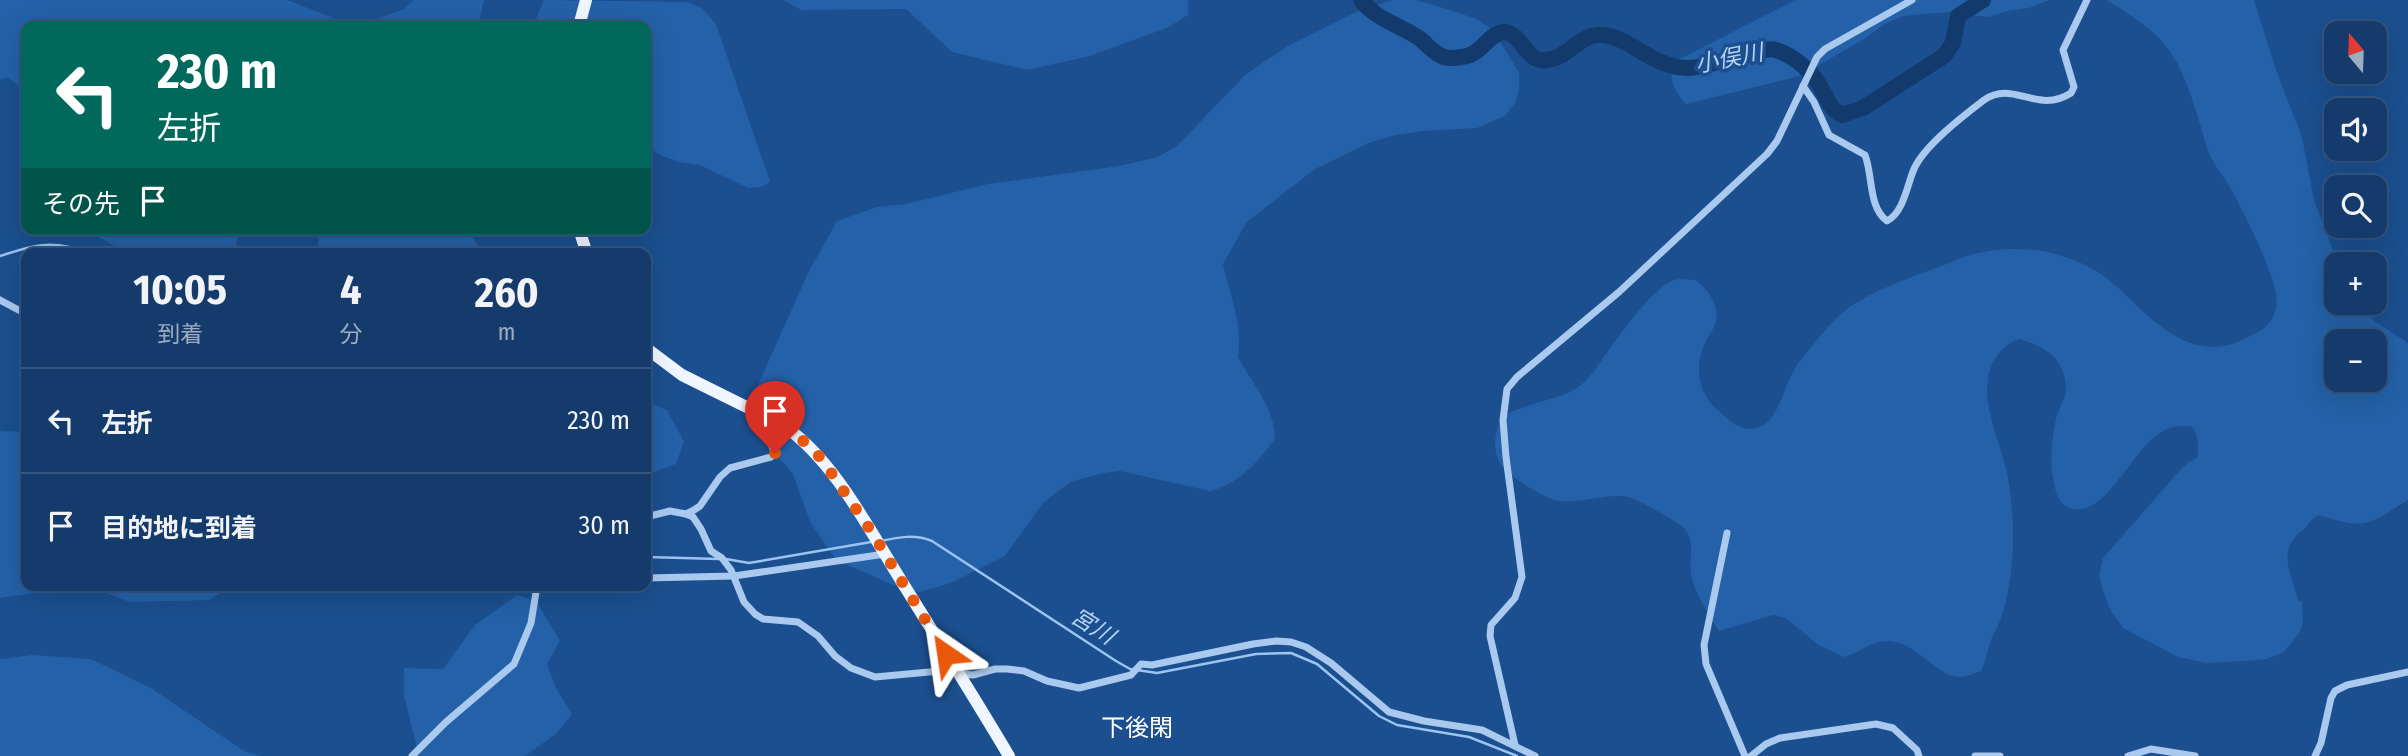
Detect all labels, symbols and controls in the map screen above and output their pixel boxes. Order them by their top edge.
north arrow [2324,21,2387,84]
map controls [2324,21,2387,392]
water label: 小俣川 [1692,37,1768,78]
text: 230 m [157,42,277,101]
icon: left [42,49,133,140]
button: sound [2324,98,2387,161]
text: 左折 [157,109,221,147]
button: search [2324,175,2387,238]
icon: arrive [134,182,172,220]
text: その先 [42,189,120,220]
button: + [2324,252,2387,315]
text: 10:05 [133,265,227,315]
text: 4 [340,265,362,315]
text: 260 [474,268,539,318]
text: m [498,318,515,346]
text: 到着 [157,320,203,348]
text: 分 [339,320,362,348]
button: − [2324,329,2387,392]
pin [745,381,805,453]
icon: arrive [756,392,794,430]
icon: left [42,402,80,440]
text: 230 m [567,405,630,436]
text: 左折 [101,408,153,439]
icon: arrive [42,507,80,545]
text: 30 m [579,510,630,541]
text: 目的地に到着 [101,513,257,544]
water label: 宮川 [1066,602,1122,652]
position arrow [909,617,983,691]
district label: 下後閑 [1101,714,1173,742]

